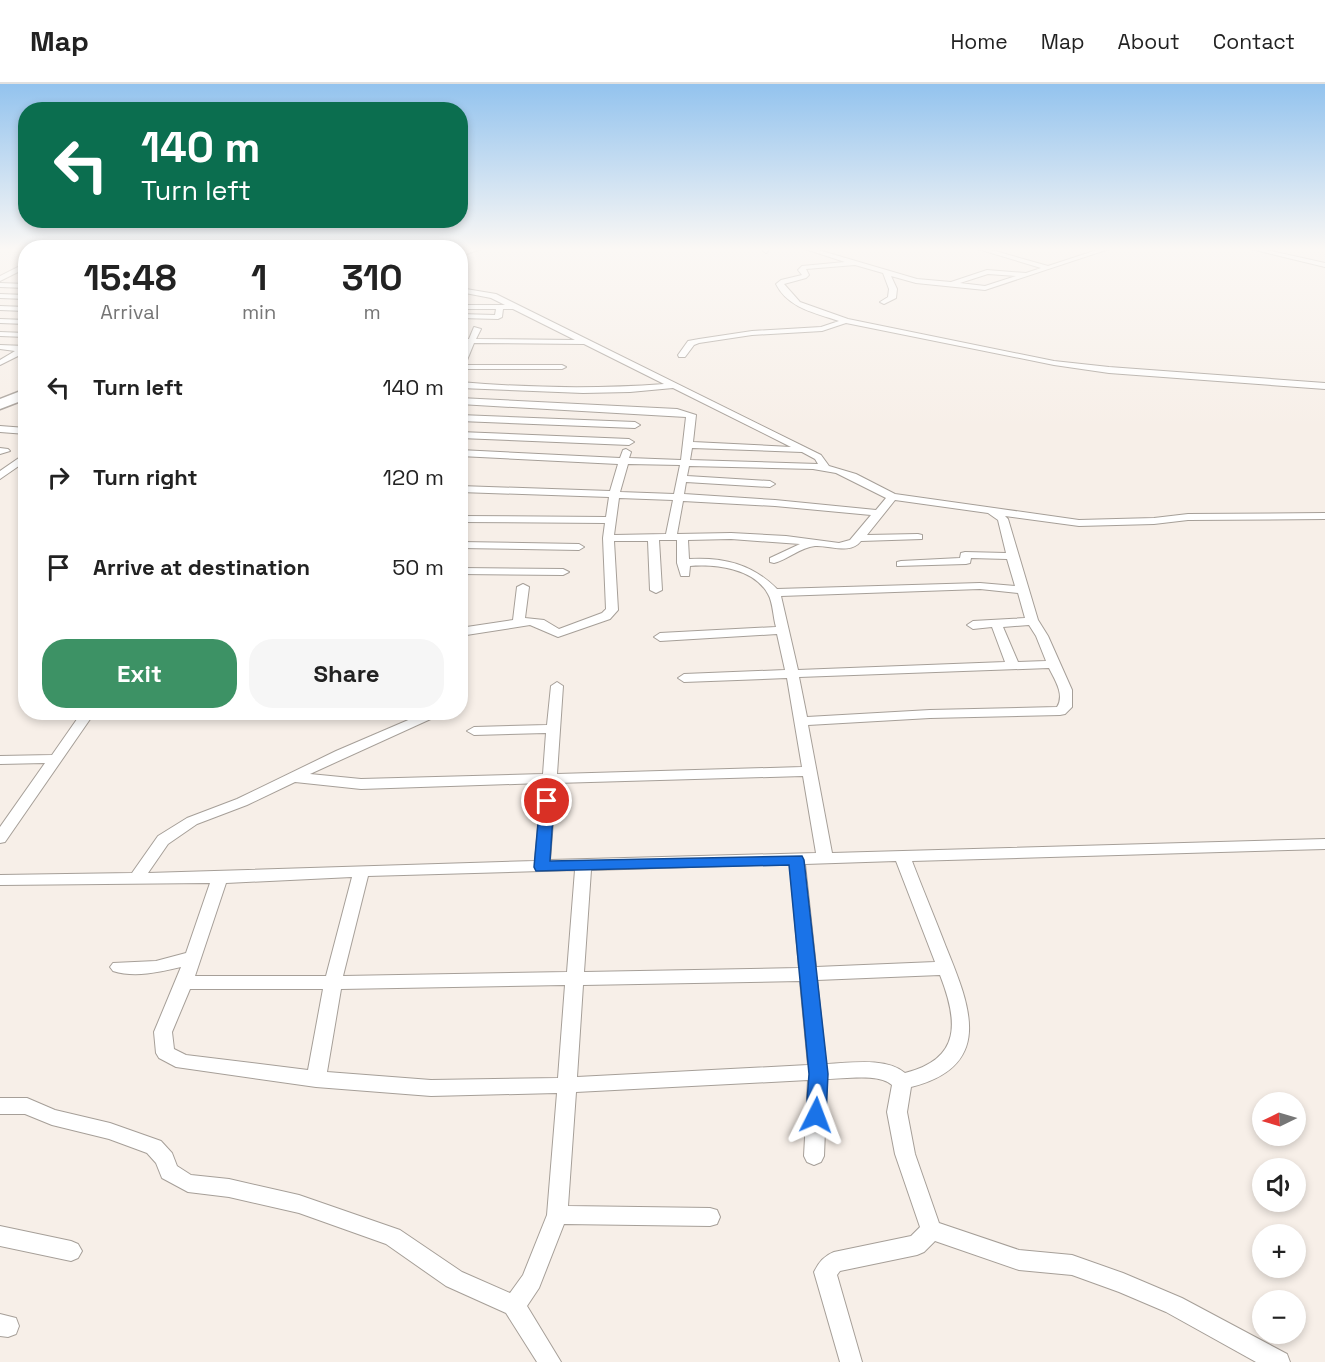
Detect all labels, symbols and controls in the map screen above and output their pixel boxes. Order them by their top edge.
text: Map [30,23,89,59]
text: Home [950,28,1008,55]
text: Map [1041,28,1085,55]
text: About [1118,28,1180,55]
text: Contact [1213,28,1295,55]
text: 140 m [141,121,260,174]
icon: left [42,126,120,204]
text: Turn left [141,173,251,208]
text: 15:48 [83,255,177,301]
text: 1 [251,255,267,301]
text: 310 [342,255,403,301]
text: Arrival [100,299,160,325]
text: min [242,299,276,325]
text: m [364,299,381,325]
icon: left [42,371,75,404]
text: Turn left [93,373,183,401]
text: 140 m [382,373,444,401]
icon: right [42,461,75,494]
text: Turn right [93,463,198,491]
text: 120 m [383,463,444,491]
icon: arrive [42,551,75,584]
text: Arrive at destination [93,553,310,581]
text: 50 m [392,553,444,581]
button: Exit [42,639,237,708]
button: Share [249,639,444,708]
pin [521,775,572,826]
icon: arrive [530,784,563,817]
position arrow [784,1083,848,1147]
north arrow [1252,1092,1306,1146]
map controls [1252,1092,1306,1344]
button: sound [1252,1158,1306,1212]
button: + [1252,1224,1306,1278]
button: − [1252,1290,1306,1344]

